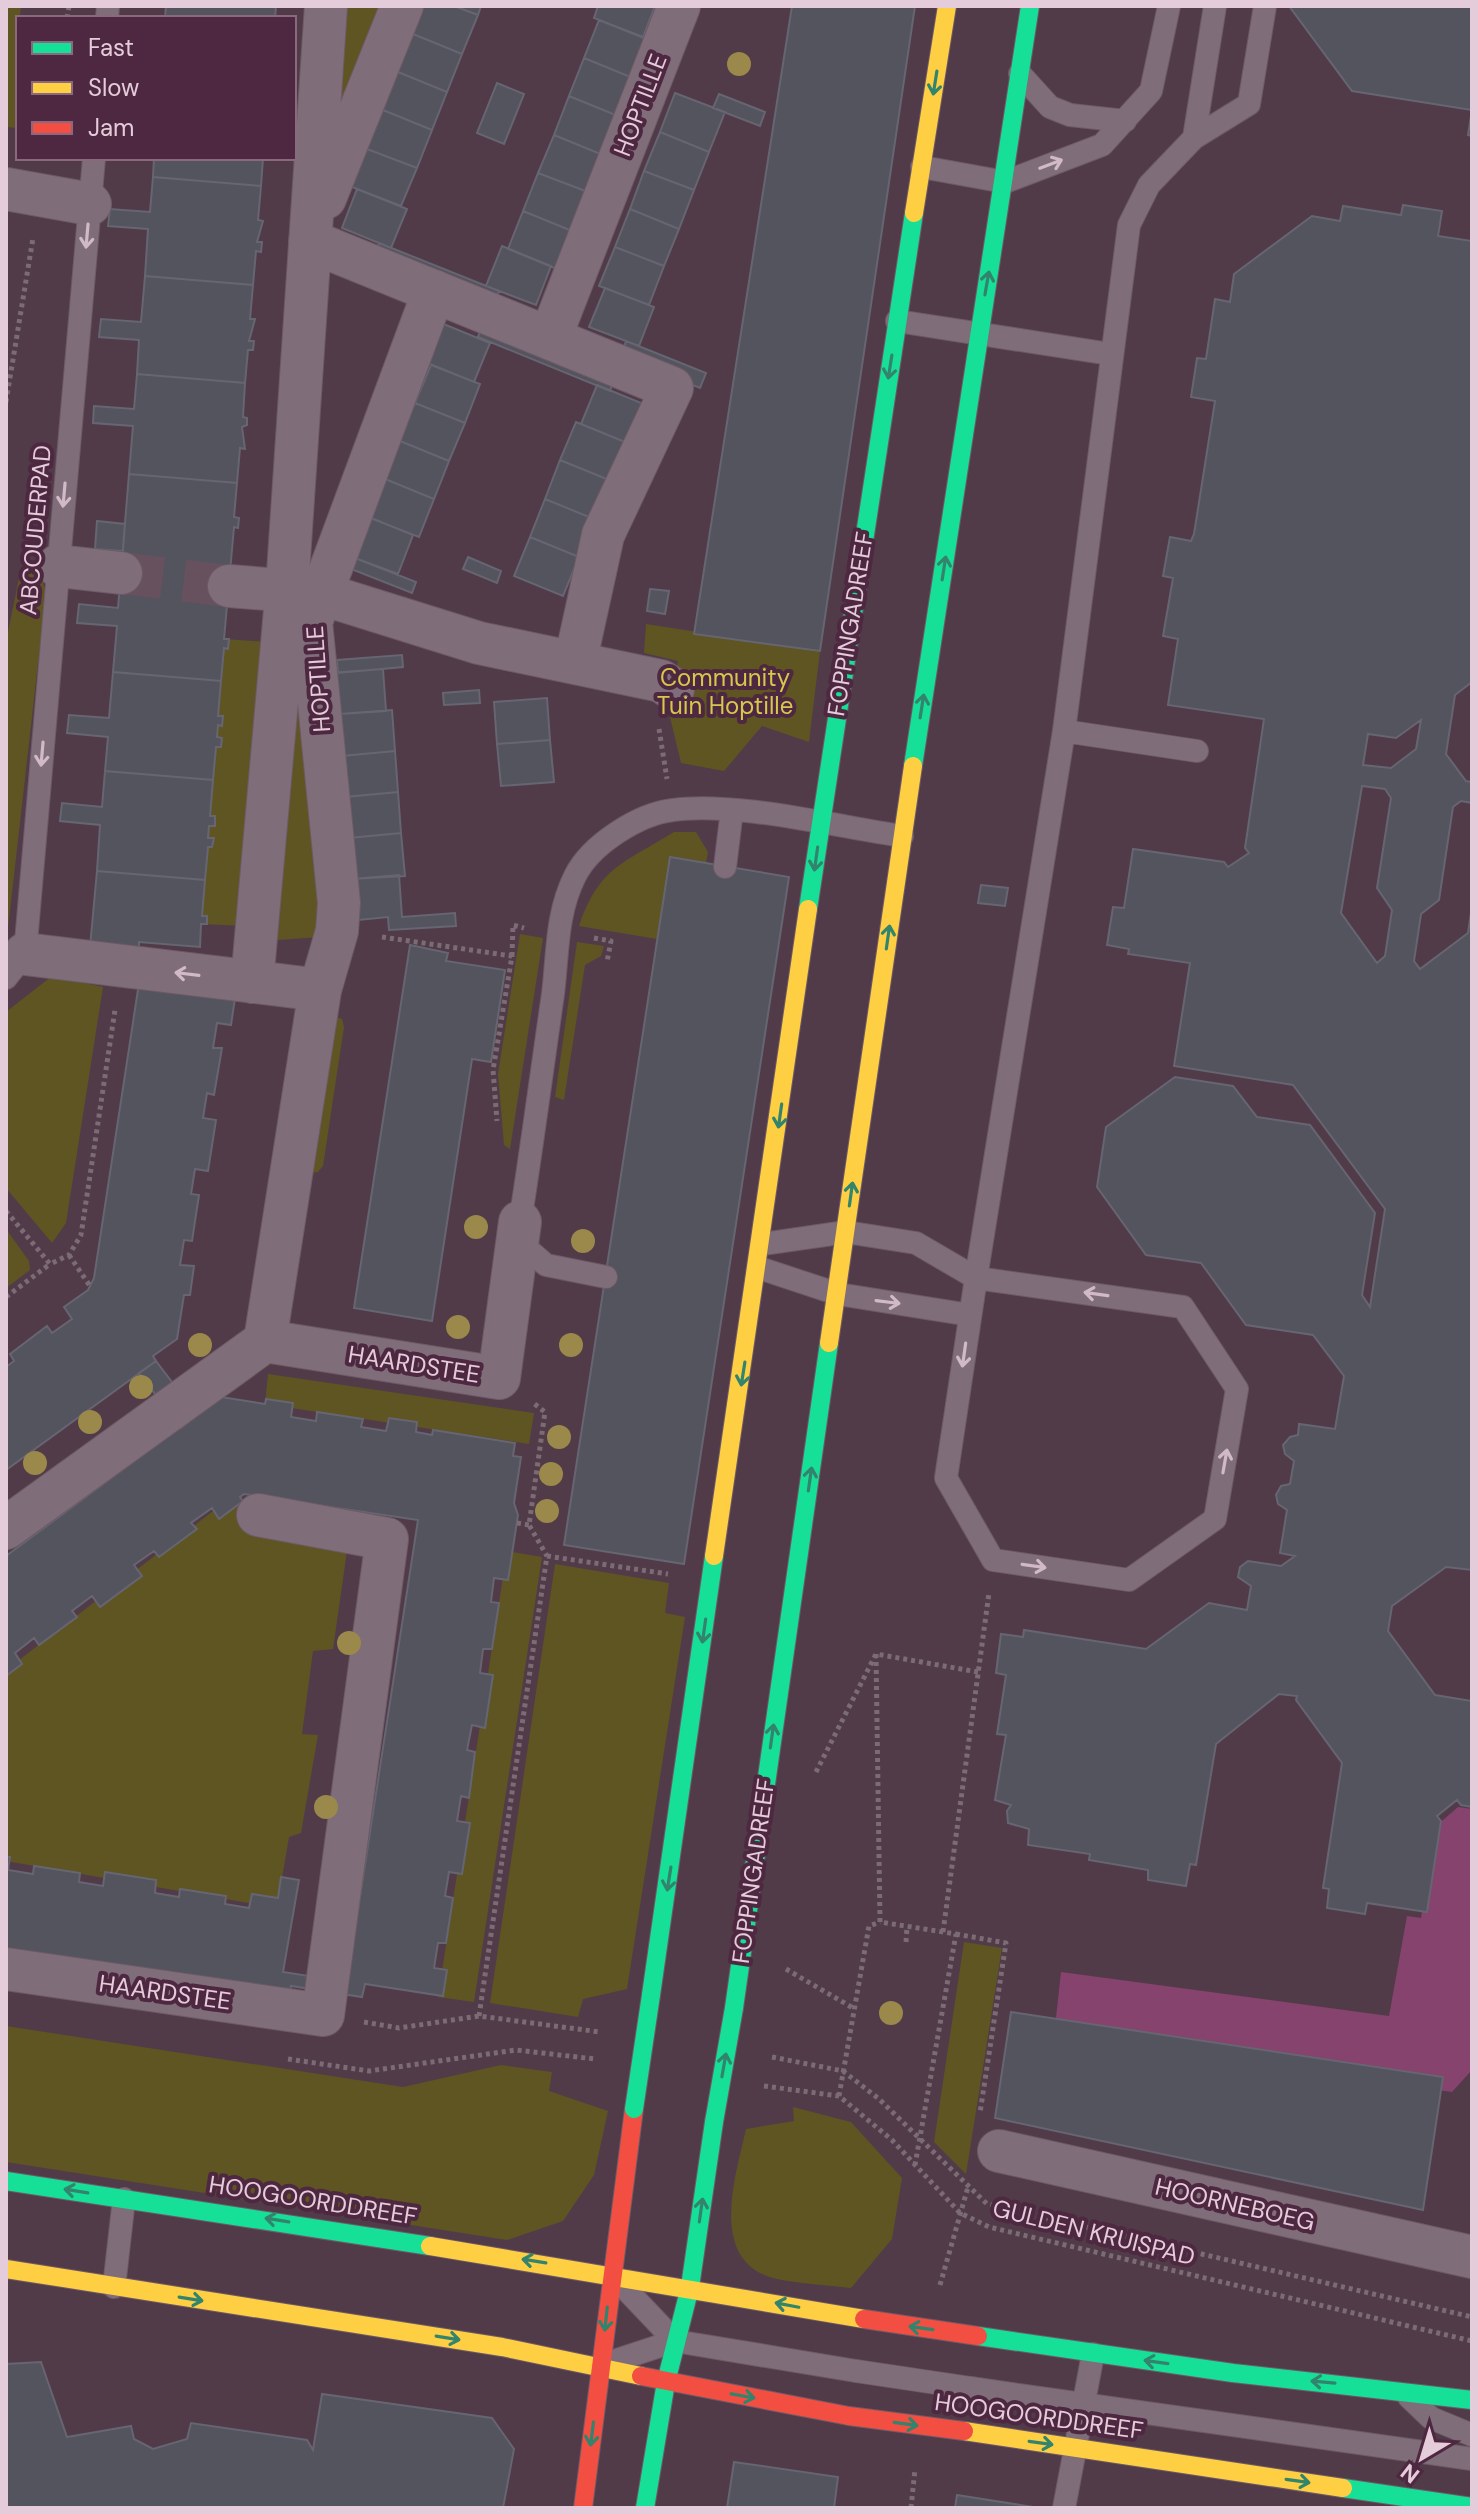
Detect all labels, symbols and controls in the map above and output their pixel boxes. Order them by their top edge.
legend [16,16,296,160]
text: Fast [88,32,134,63]
street label: HOPTILLE [606,50,674,160]
one-way arrow [927,70,942,95]
text: Slow [88,72,139,103]
text: Jam [88,112,134,143]
one-way arrow [1038,156,1063,170]
one-way arrow [79,222,94,249]
one-way arrow [981,271,996,297]
one-way arrow [882,354,897,380]
street label: ABCOUDERPAD [12,444,58,616]
one-way arrow [56,481,71,508]
street label: FOPPINGADREEF [820,529,880,718]
one-way arrow [937,556,952,581]
street label: HOPTILLE [299,625,337,733]
park label: Community Tuin Hoptille [657,662,793,721]
one-way arrow [916,694,931,720]
one-way arrow [34,740,49,767]
one-way arrow [808,845,823,872]
one-way arrow [881,925,896,950]
one-way arrow [174,966,201,981]
one-way arrow [772,1103,787,1129]
one-way arrow [844,1181,859,1208]
one-way arrow [1083,1286,1109,1301]
one-way arrow [874,1294,901,1309]
street label: HAARDSTEE [346,1338,482,1390]
one-way arrow [956,1342,971,1367]
one-way arrow [735,1361,750,1386]
one-way arrow [1218,1449,1233,1474]
one-way arrow [803,1467,818,1492]
one-way arrow [1021,1559,1046,1574]
one-way arrow [697,1617,712,1644]
one-way arrow [765,1724,780,1750]
street label: FOPPINGADREEF [725,1776,781,1965]
one-way arrow [661,1866,676,1891]
street label: HAARDSTEE [97,1967,233,2017]
one-way arrow [717,2052,732,2078]
street label: HOOGOORDDREEF [207,2168,419,2232]
street label: HOORNEBOEG [1152,2171,1318,2237]
one-way arrow [64,2183,89,2198]
street label: GULDEN KRUISPAD [990,2192,1198,2272]
one-way arrow [694,2198,709,2223]
one-way arrow [265,2212,290,2227]
one-way arrow [522,2253,547,2268]
one-way arrow [178,2292,203,2307]
one-way arrow [775,2297,800,2312]
one-way arrow [598,2305,613,2332]
one-way arrow [909,2320,934,2335]
one-way arrow [435,2331,460,2346]
one-way arrow [1143,2354,1169,2369]
one-way arrow [1310,2374,1337,2389]
street label: HOOGOORDDREEF [933,2386,1145,2446]
one-way arrow [729,2390,755,2405]
one-way arrow [892,2416,919,2431]
north arrow [1382,2418,1462,2498]
one-way arrow [584,2420,599,2446]
one-way arrow [1028,2436,1053,2451]
text: N [1395,2457,1425,2490]
one-way arrow [1285,2474,1310,2489]

